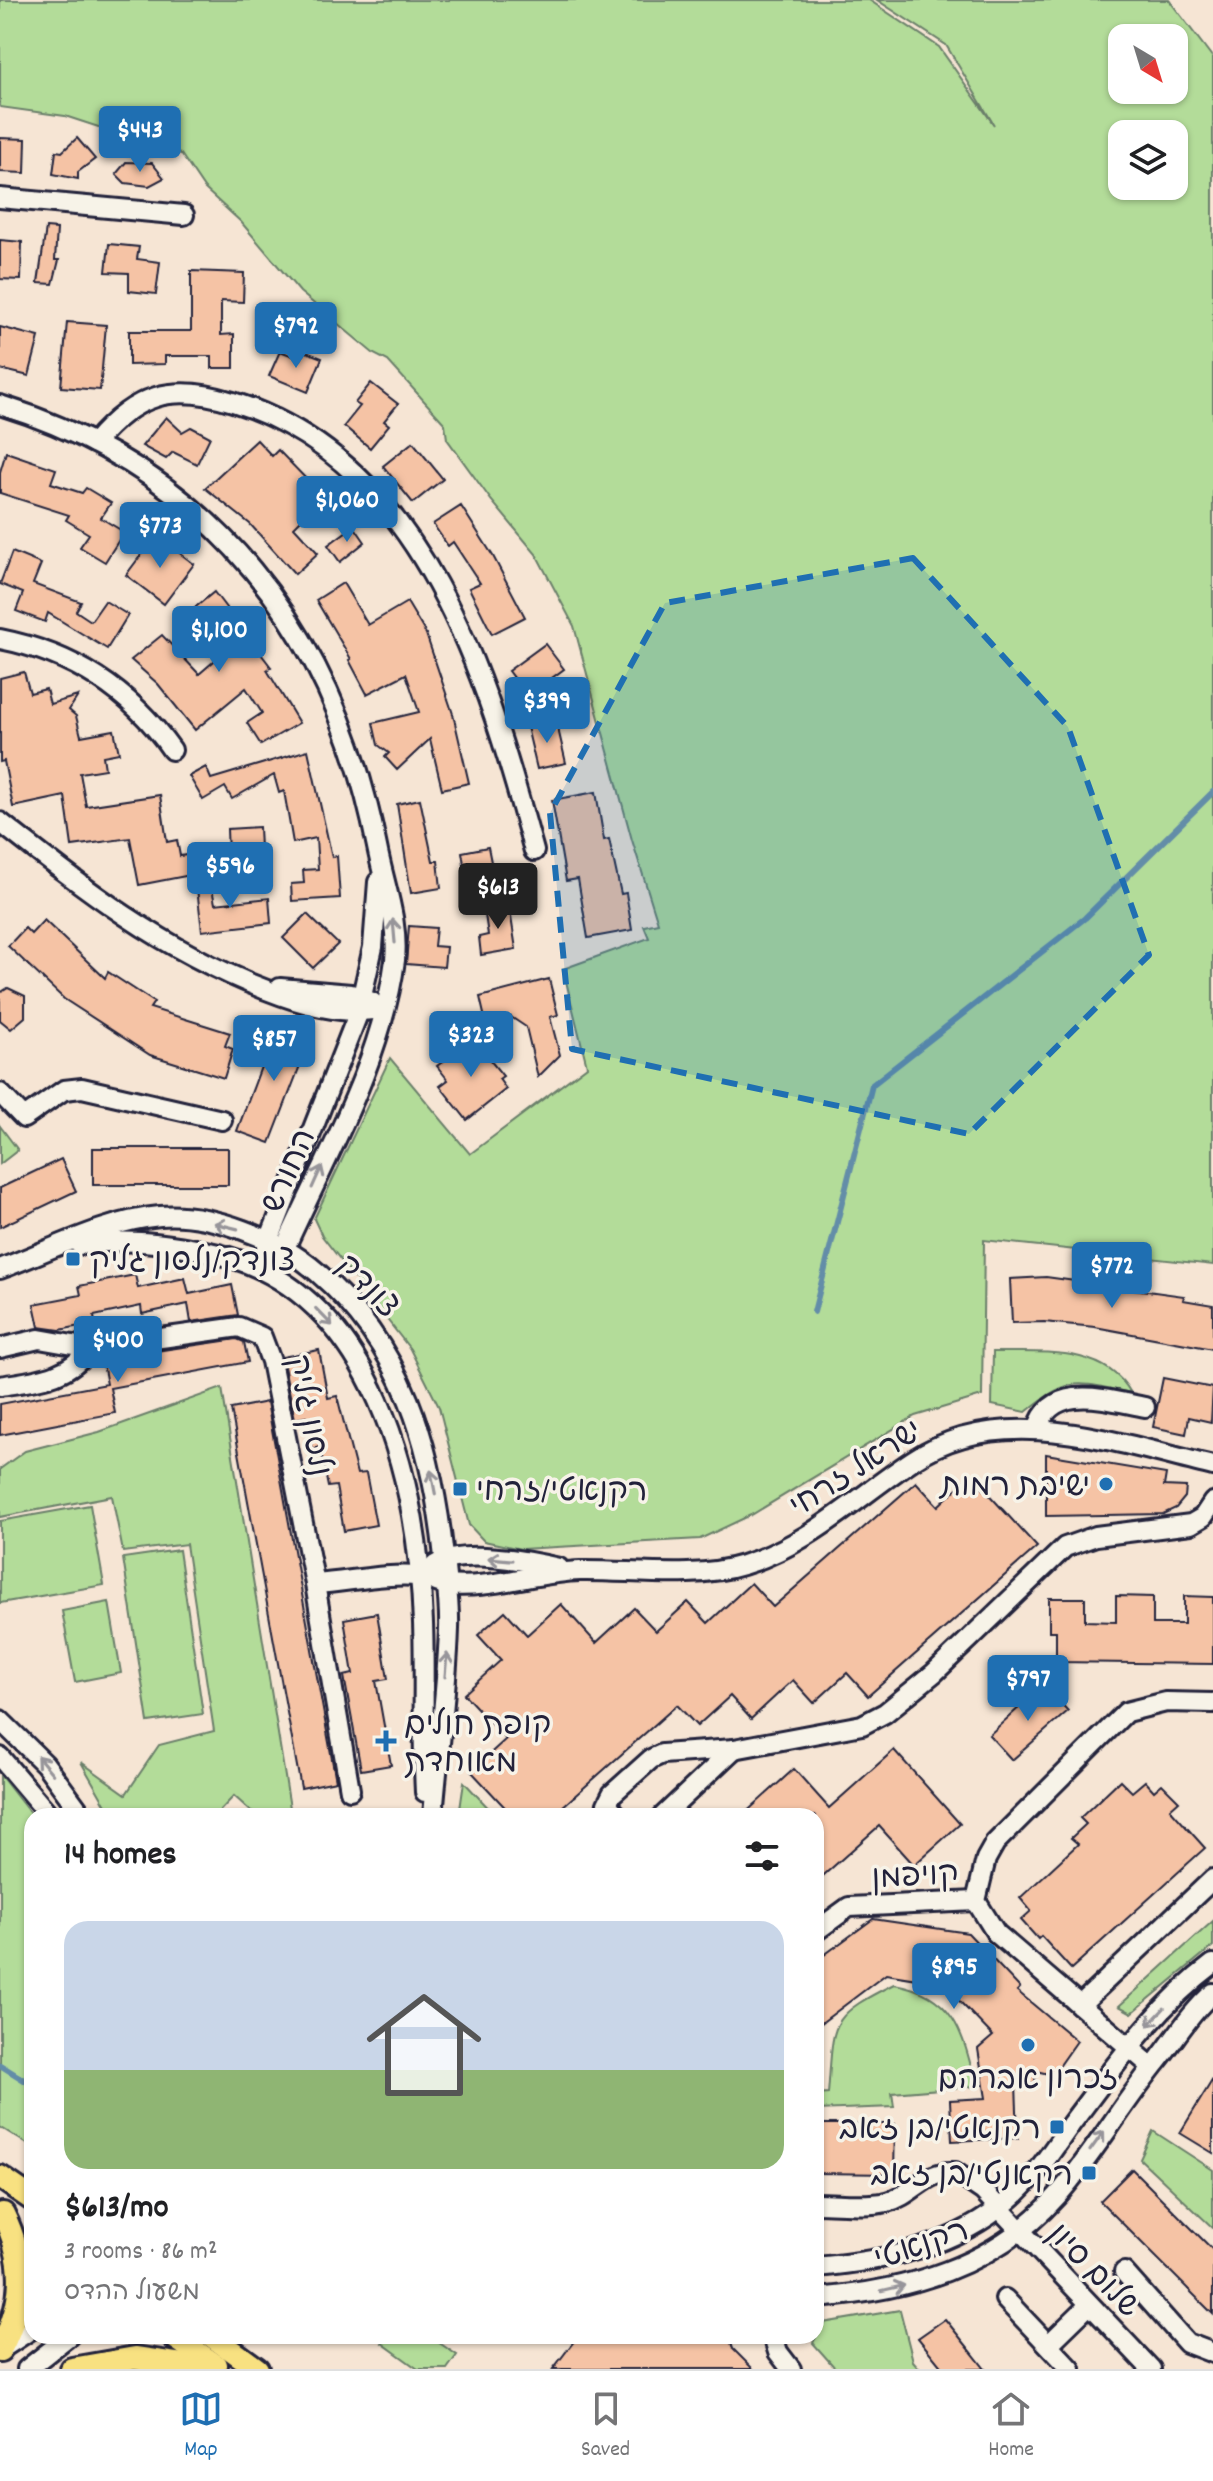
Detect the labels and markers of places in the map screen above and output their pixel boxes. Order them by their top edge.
pin: $443 [93,106,187,174]
pin: $792 [249,302,343,370]
pin: $1,060 [282,476,412,544]
pin: $773 [113,502,207,570]
pin: $1,100 [154,606,284,674]
pin: $399 [500,677,594,745]
pin: $596 [183,842,277,910]
pin: $613 [451,863,545,931]
pin: $323 [424,1011,518,1079]
pin: $857 [227,1015,321,1083]
place label: צונדק/נלסון גליק [89,1241,295,1287]
pin: $772 [1065,1242,1159,1310]
marker: צונדק/נלסון גליק [64,1250,82,1268]
pin: $400 [71,1316,165,1384]
place label: ישיבת רמות [938,1466,1090,1512]
place label: רקנאטי/זרחי [476,1471,648,1517]
marker: ישיבת רמות [1097,1475,1115,1493]
marker: רקנאטי/זרחי [451,1480,469,1498]
pin: $797 [981,1655,1075,1723]
place label: קופת חולים מאוחדת [404,1705,551,1788]
marker: קופת חולים מאוחדת [375,1730,397,1752]
pin: $895 [907,1943,1001,2011]
marker: זכרון אברהם [1019,2036,1037,2054]
place label: זכרון אברהם [938,2059,1118,2105]
place label: רקנאטי/בן זאב [839,2109,1041,2155]
marker: רקנאטי/בן זאב [1048,2118,1066,2136]
place label: רקאנטי/בן זאב [871,2155,1073,2201]
marker: רקאנטי/בן זאב [1080,2164,1098,2182]

